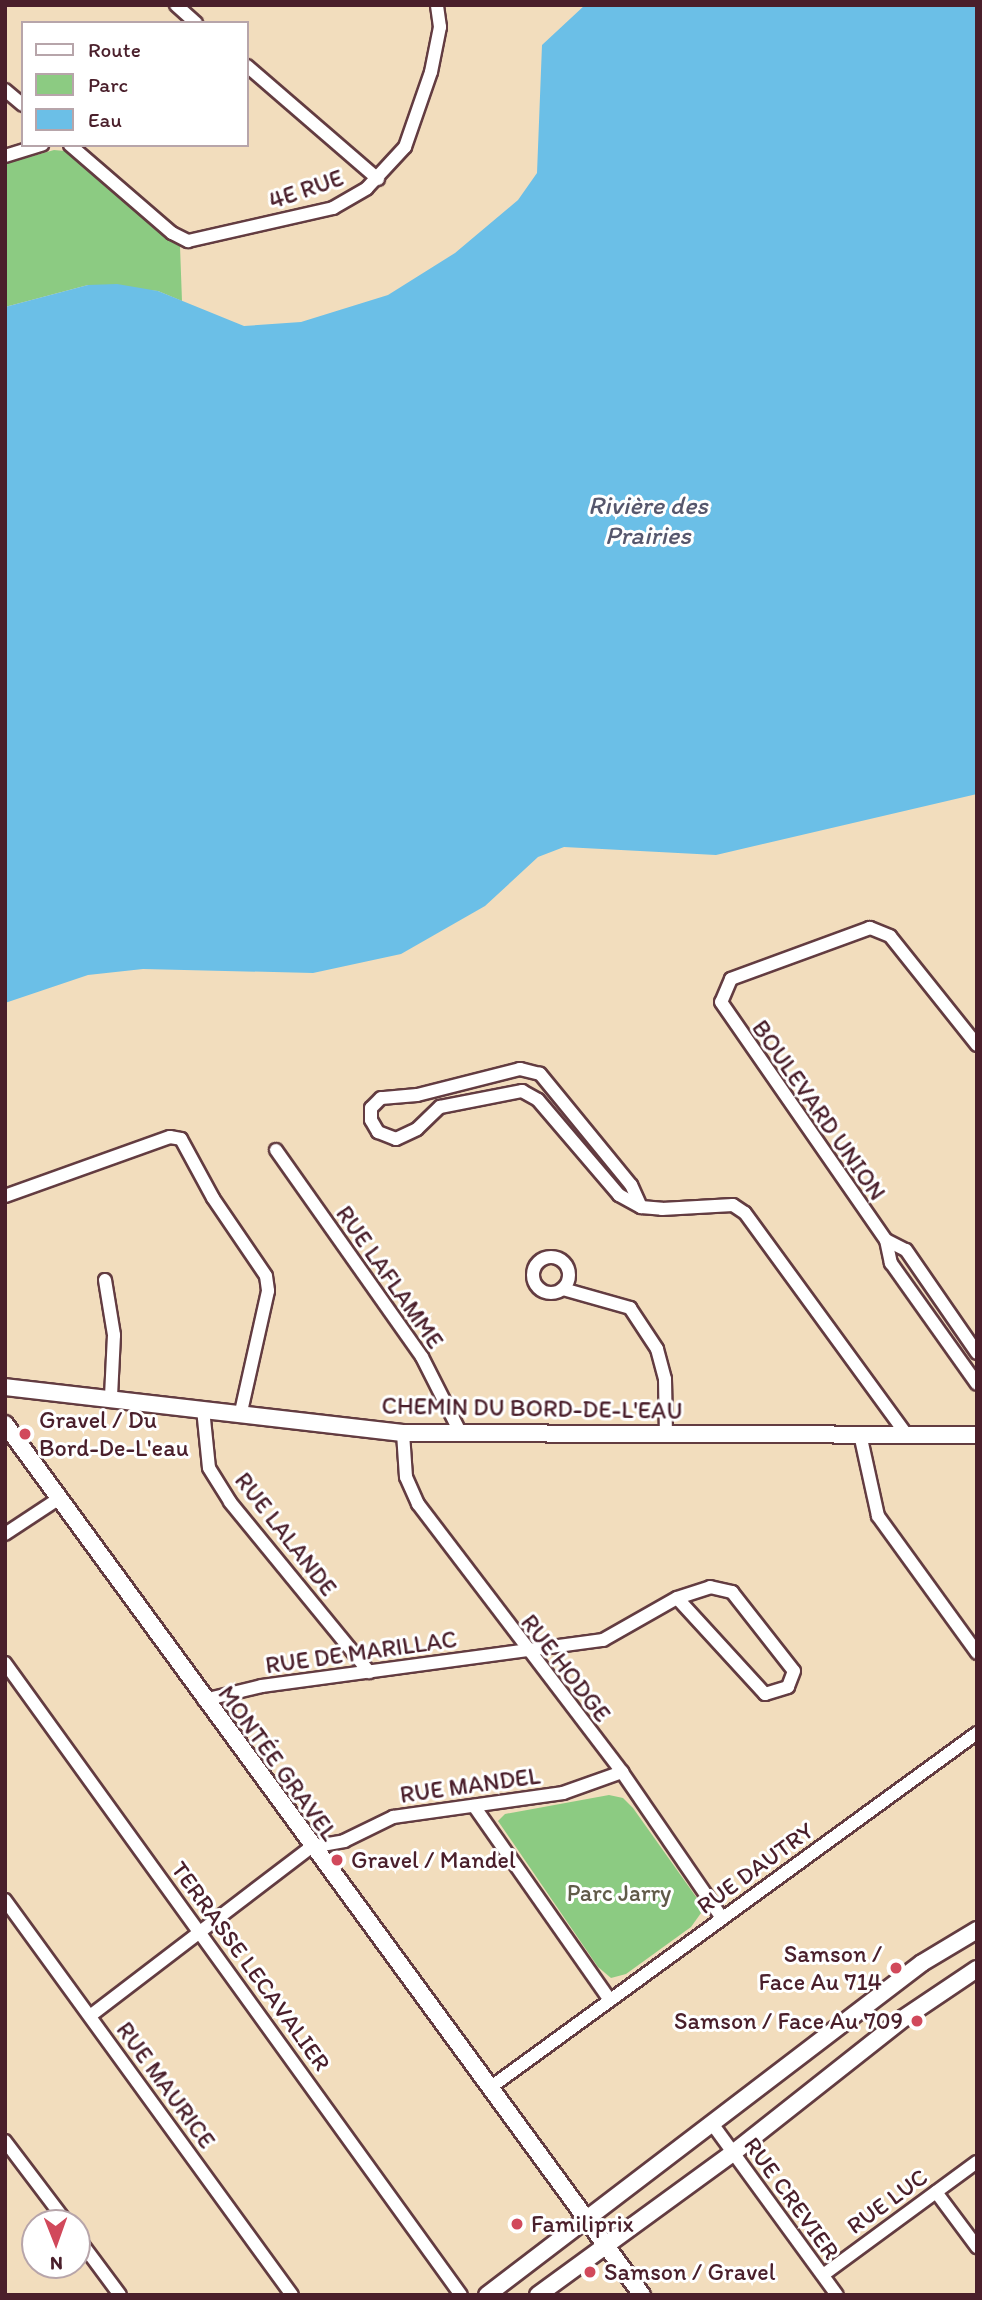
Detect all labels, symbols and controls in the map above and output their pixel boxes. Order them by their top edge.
legend [21,21,248,147]
text: Route [88,37,141,62]
text: Parc [88,72,128,97]
text: Eau [88,107,122,132]
street label: 4E RUE [265,163,347,215]
water label: Rivière des Prairies [588,490,708,552]
street label: BOULEVARD UNION [747,1015,891,1205]
street label: RUE LAFLAMME [330,1200,450,1354]
street label: CHEMIN DU BORD-DE-L'EAU [381,1391,683,1425]
place label: Gravel / Du Bord-De-L'eau [39,1406,189,1462]
marker: Gravel / Du Bord-De-L'eau [17,1426,33,1442]
street label: RUE LALANDE [229,1466,343,1602]
street label: RUE HODGE [515,1609,617,1727]
street label: RUE DE MARILLAC [263,1624,459,1680]
street label: MONTÉE GRAVEL [212,1680,344,1846]
street label: RUE MANDEL [398,1761,542,1809]
street label: RUE DAUTRY [691,1816,819,1920]
place label: Gravel / Mandel [351,1846,516,1874]
marker: Gravel / Mandel [329,1852,345,1868]
street label: TERRASSE LECAVALIER [165,1855,337,2077]
park label: Parc Jarry [567,1879,671,1907]
place label: Samson / Face Au 714 [759,1940,882,1996]
marker: Samson / Face Au 714 [888,1960,904,1976]
place label: Samson / Face Au 709 [674,2007,903,2035]
marker: Samson / Face Au 709 [909,2013,925,2029]
street label: RUE MAURICE [110,2015,222,2155]
street label: RUE CREVIER [739,2133,845,2263]
street label: RUE LUC [841,2162,933,2240]
north arrow [21,2209,91,2279]
place label: Familiprix [531,2210,634,2238]
marker: Familiprix [509,2216,525,2232]
text: N [50,2252,63,2275]
place label: Samson / Gravel [604,2258,775,2286]
marker: Samson / Gravel [582,2264,598,2280]

